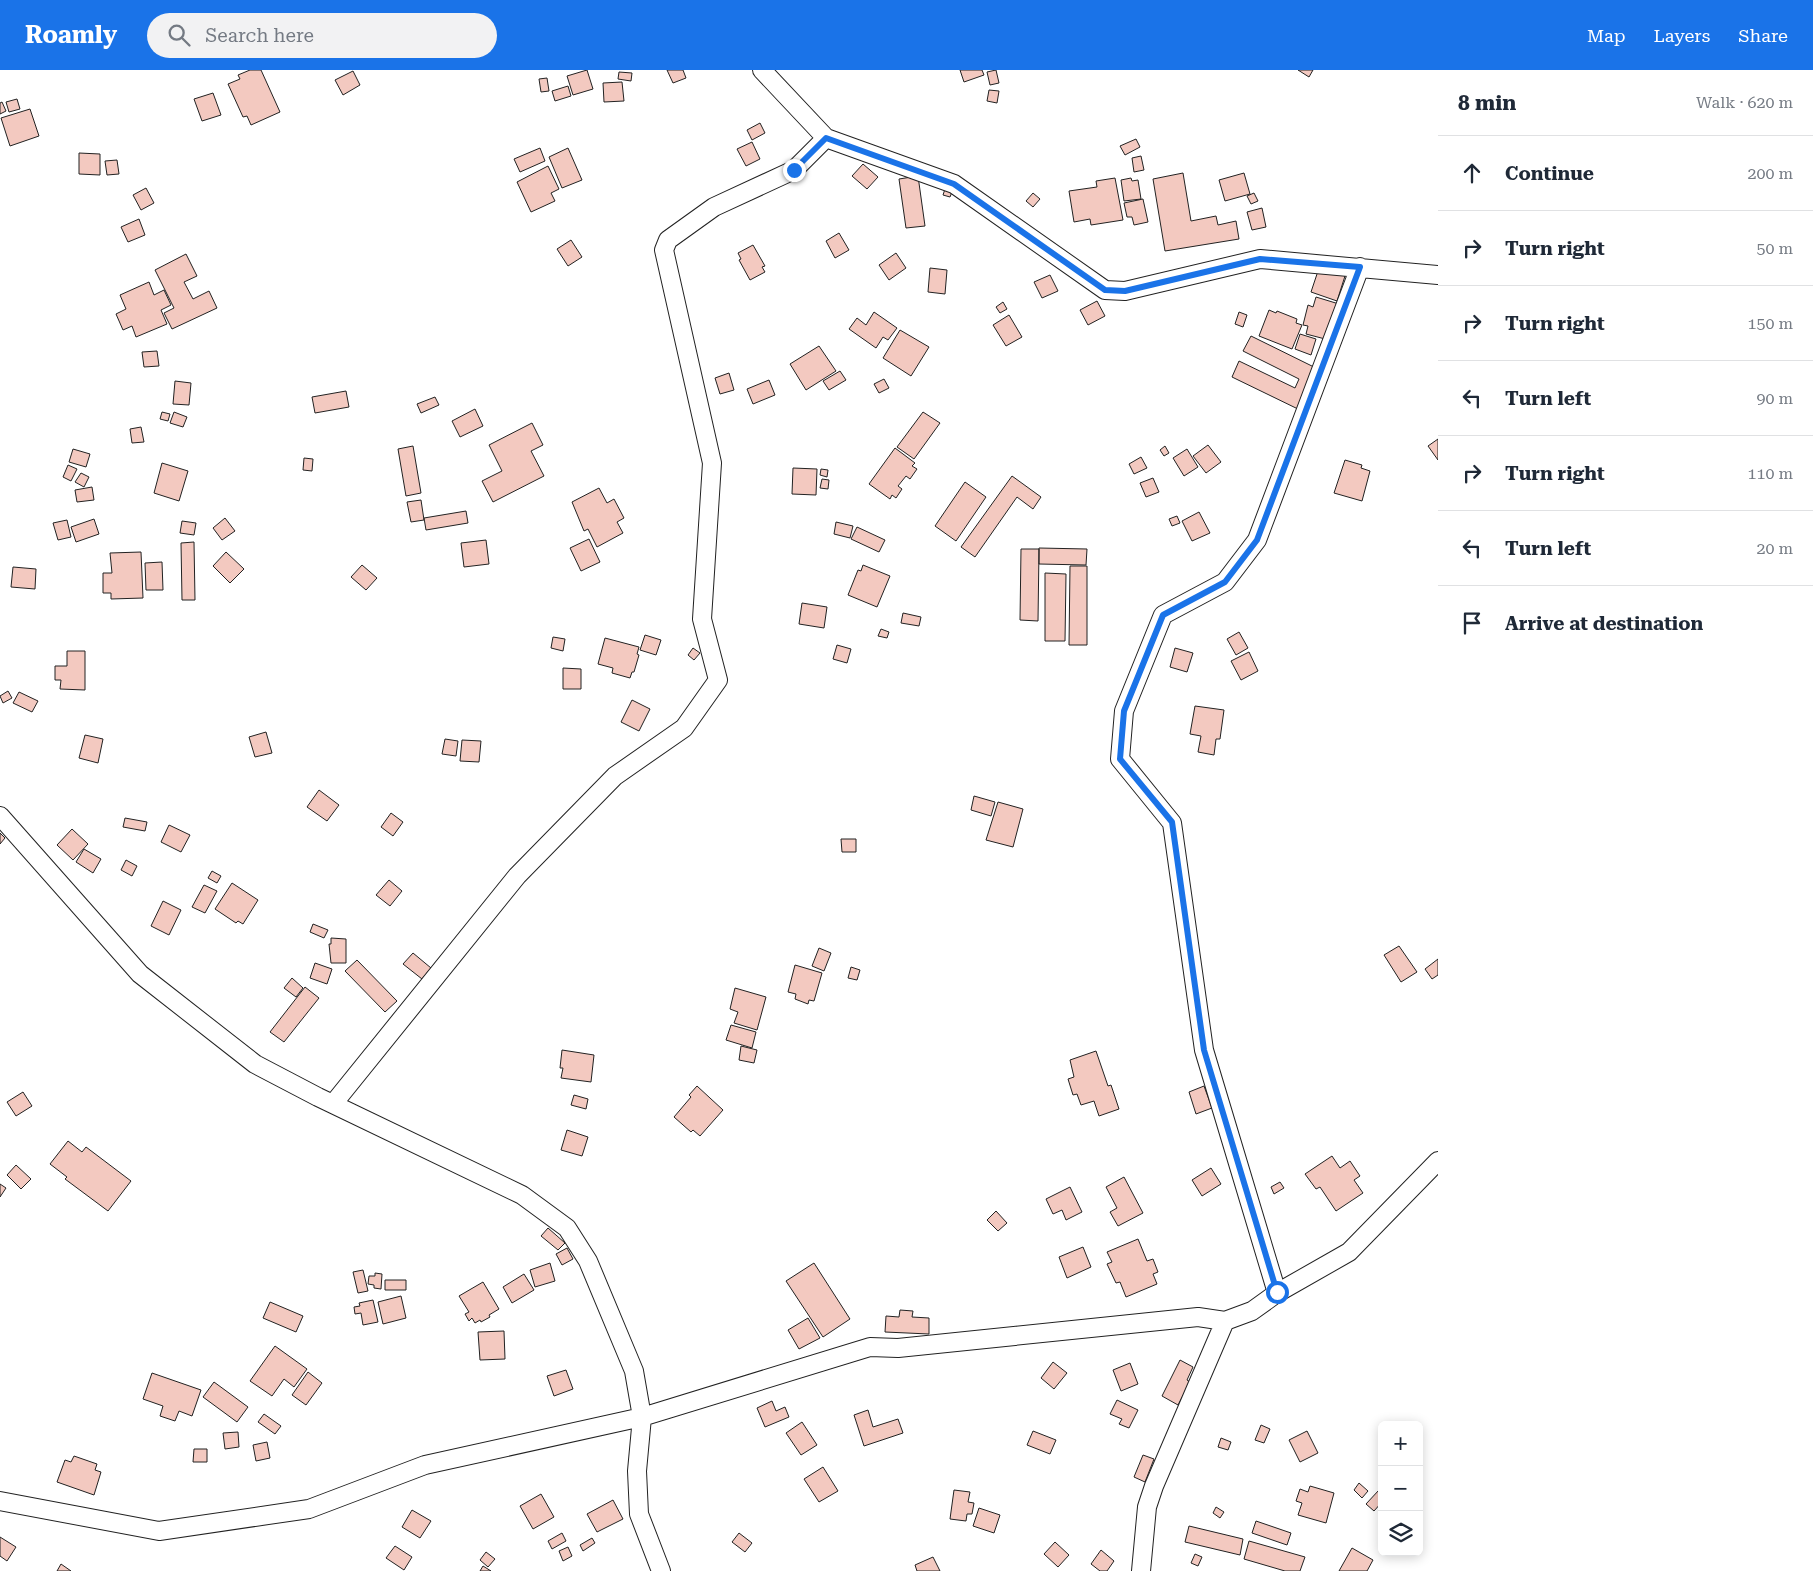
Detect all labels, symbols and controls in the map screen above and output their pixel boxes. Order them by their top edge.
search box [147,13,497,58]
text: Roamly [25,21,117,49]
icon: search [165,21,193,49]
text: Search here [205,24,314,47]
text: Map [1587,25,1626,46]
text: Layers [1654,25,1710,46]
text: Share [1738,25,1788,46]
text: 8 min [1458,91,1516,115]
text: Walk · 620 m [1696,93,1793,112]
route end [783,159,806,182]
icon: ahead [1458,159,1486,187]
text: Continue [1505,162,1594,185]
text: 200 m [1747,164,1793,183]
icon: right [1458,234,1486,262]
text: Turn right [1505,237,1605,260]
text: 50 m [1756,239,1793,258]
icon: right [1458,309,1486,337]
text: Turn right [1505,312,1605,335]
text: 150 m [1747,314,1793,333]
icon: left [1458,384,1486,412]
text: Turn left [1505,387,1591,410]
text: 90 m [1756,389,1793,408]
icon: right [1458,459,1486,487]
text: Turn right [1505,462,1605,485]
text: 110 m [1747,464,1793,483]
icon: left [1458,534,1486,562]
text: Turn left [1505,537,1591,560]
text: 20 m [1756,539,1793,558]
icon: arrive [1458,609,1486,637]
text: Arrive at destination [1505,612,1703,635]
route start [1266,1281,1289,1304]
map controls [1378,1421,1423,1556]
button: + [1378,1421,1423,1466]
button: − [1378,1466,1423,1511]
button: layers [1378,1511,1423,1556]

